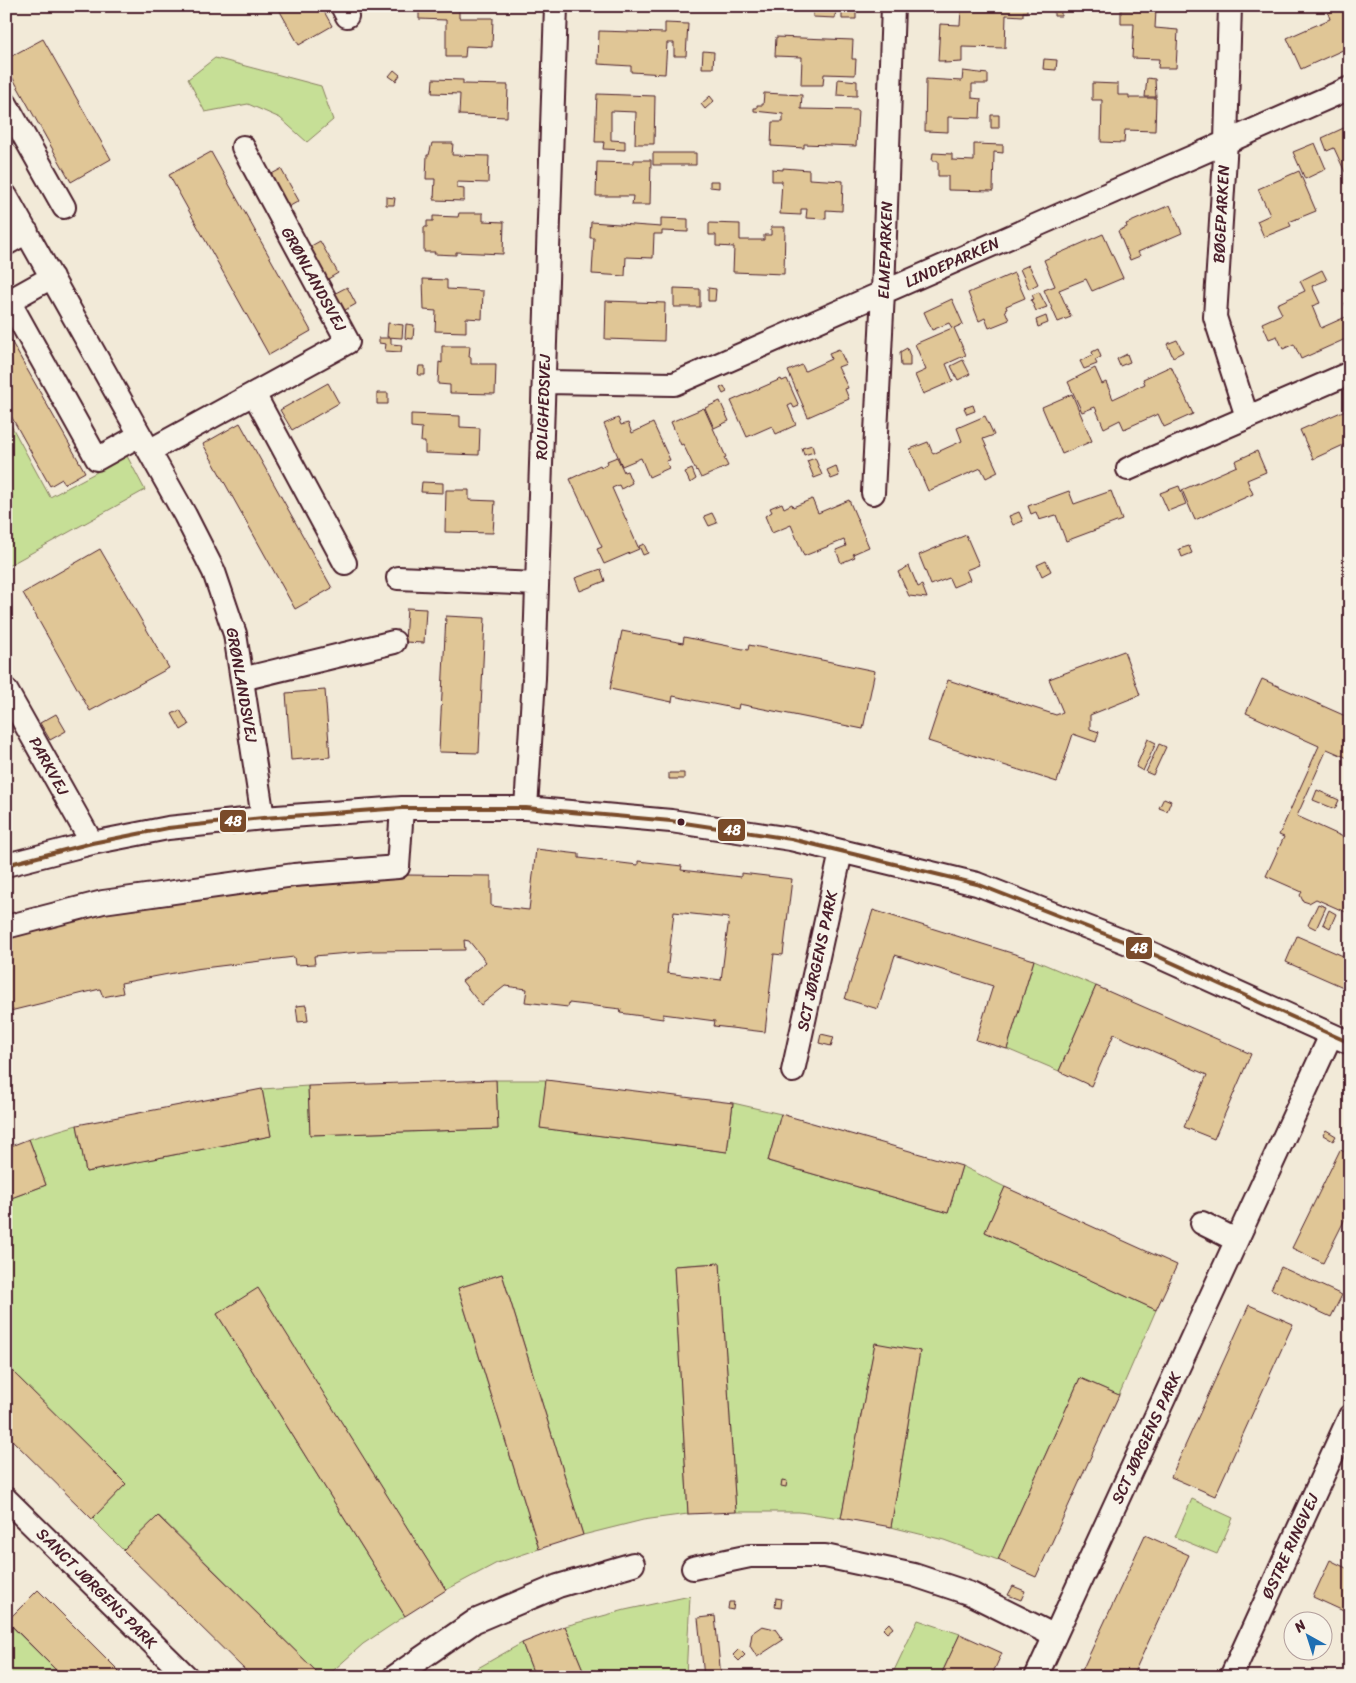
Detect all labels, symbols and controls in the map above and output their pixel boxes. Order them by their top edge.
street label: BØGEPARKEN [1204,164,1238,264]
street label: ELMEPARKEN [869,201,901,299]
street label: GRØNLANDSVEJ [273,221,355,337]
street label: LINDEPARKEN [900,228,1004,296]
street label: ROLIGHEDSVEJ [527,353,559,460]
street label: GRØNLANDSVEJ [218,625,266,745]
street label: PARKVEJ [21,731,77,801]
line badge: 48 [219,809,247,833]
text: 48 [223,809,242,834]
unlabelled marker [676,817,686,827]
line badge: 48 [717,818,746,842]
text: 48 [722,818,741,843]
street label: SCT JØRGENS PARK [788,887,846,1034]
line badge: 48 [1125,936,1153,960]
text: 48 [1129,936,1148,961]
street label: SCT JØRGENS PARK [1103,1366,1190,1509]
street label: ØSTRE RINGVEJ [1253,1488,1327,1603]
street label: SANCT JØRGENS PARK [29,1520,165,1656]
north arrow [1284,1610,1334,1660]
text: N [1288,1613,1312,1640]

